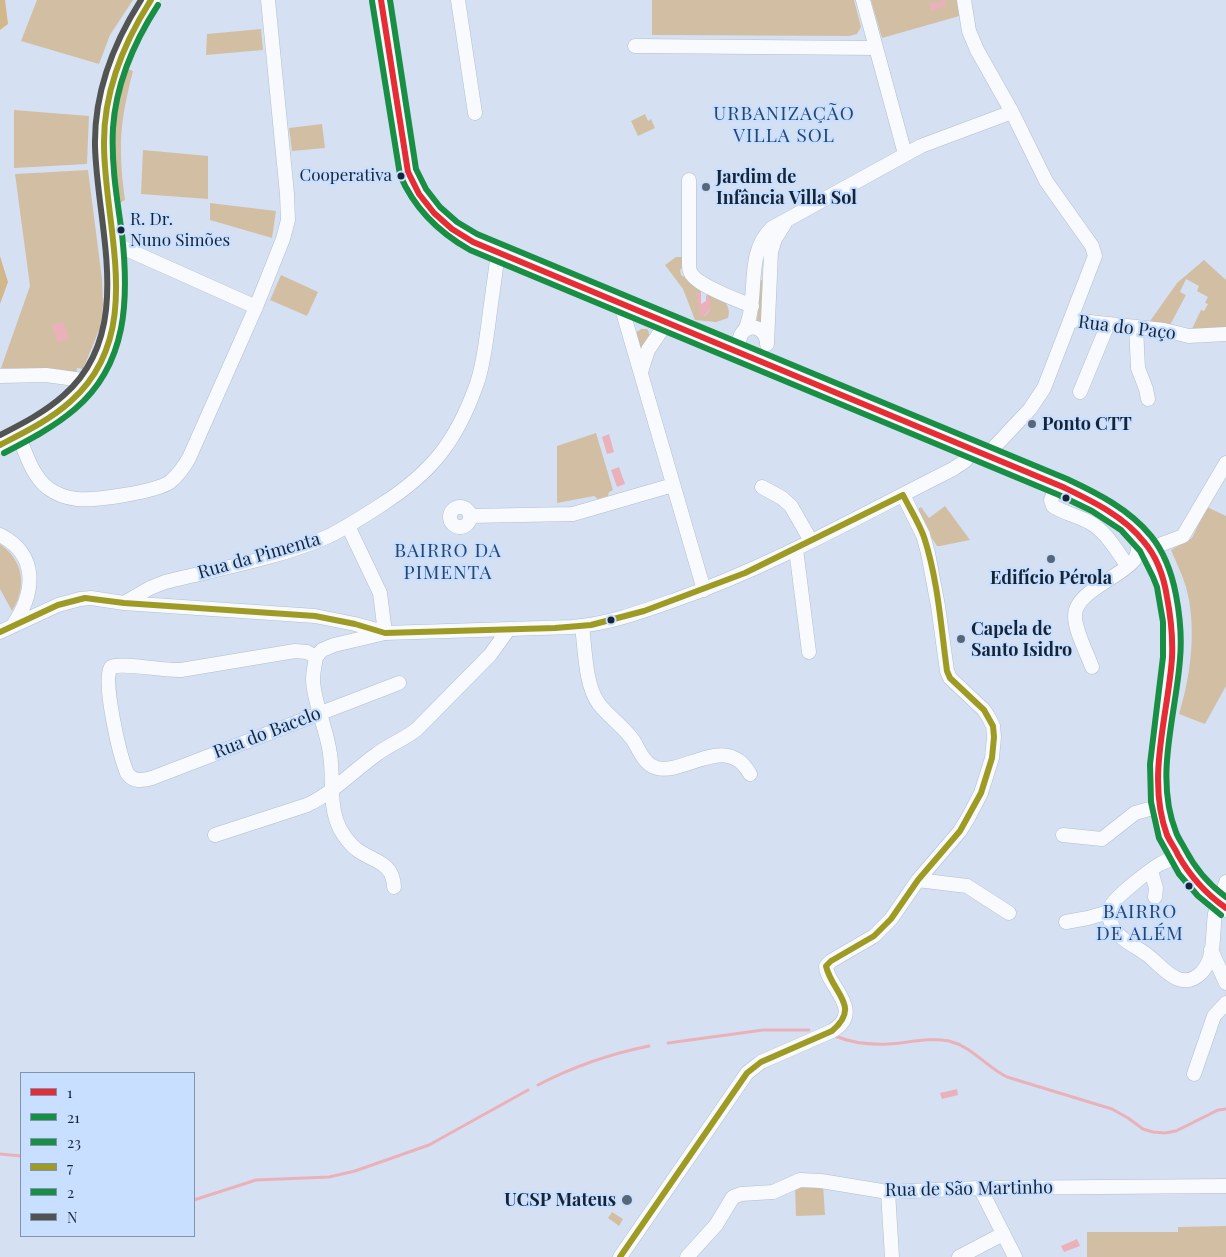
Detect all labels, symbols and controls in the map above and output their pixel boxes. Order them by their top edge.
district label: URBANIZAÇÃO VILLA SOL [712,103,856,147]
place label: Cooperativa [299,166,392,186]
place label: Jardim de Infância Villa Sol [716,166,857,208]
marker: Cooperativa [396,171,406,181]
marker: Jardim de Infância Villa Sol [700,181,712,193]
place label: R. Dr. Nuno Simões [130,210,230,250]
marker: R. Dr. Nuno Simões [116,225,126,235]
street label: Rua do Paço [1077,311,1177,345]
place label: Ponto CTT [1042,413,1132,435]
marker: Ponto CTT [1026,418,1038,430]
unlabelled marker [1061,493,1071,503]
street label: Rua da Pimenta [195,528,323,584]
district label: BAIRRO DA PIMENTA [393,540,503,584]
marker: Edifício Pérola [1045,553,1057,565]
place label: Edifício Pérola [990,567,1112,589]
unlabelled marker [606,615,616,625]
place label: Capela de Santo Isidro [971,618,1072,660]
marker: Capela de Santo Isidro [955,633,967,645]
street label: Rua do Bacelo [210,703,324,763]
unlabelled marker [1184,881,1194,891]
district label: BAIRRO DE ALÉM [1095,901,1185,945]
legend [20,1072,195,1237]
text: 1 [67,1082,73,1102]
text: 21 [67,1107,80,1127]
text: 23 [67,1132,81,1152]
text: 7 [67,1157,73,1177]
street label: Rua de São Martinho [885,1177,1053,1201]
text: 2 [67,1182,74,1202]
place label: UCSP Mateus [504,1189,616,1211]
marker: UCSP Mateus [620,1193,634,1207]
text: N [67,1207,78,1227]

